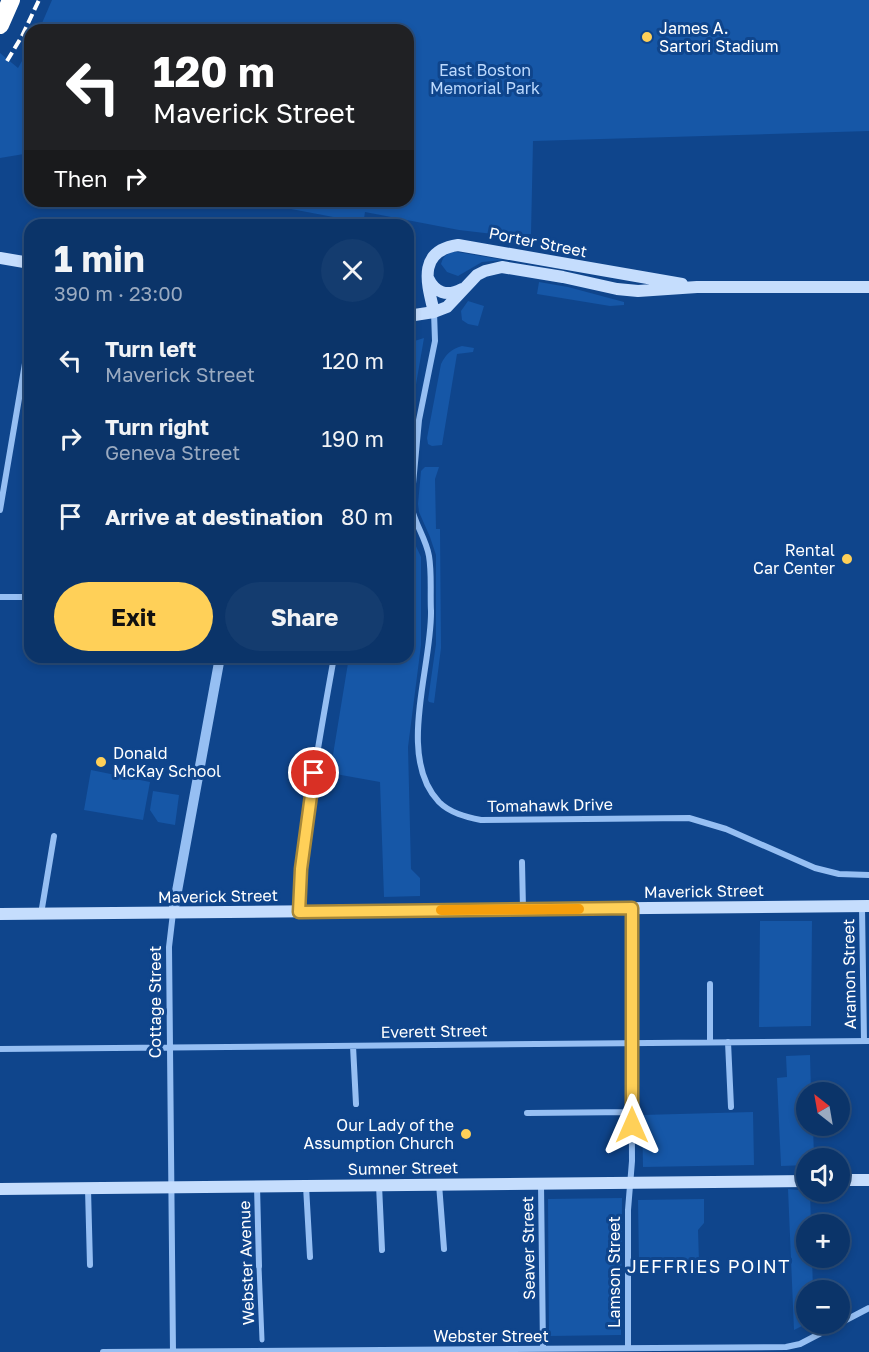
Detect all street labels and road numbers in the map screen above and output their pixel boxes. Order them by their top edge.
street label: Porter Street [487,223,589,261]
street label: Tomahawk Drive [487,794,613,816]
street label: Maverick Street [644,880,764,902]
street label: Maverick Street [158,885,278,907]
street label: Aramon Street [838,918,860,1030]
street label: Cottage Street [145,946,165,1058]
street label: Everett Street [380,1020,488,1042]
street label: Sumner Street [347,1157,459,1179]
street label: Seaver Street [517,1196,539,1300]
street label: Webster Avenue [234,1200,258,1326]
street label: Lamson Street [604,1216,624,1328]
street label: Webster Street [433,1326,549,1346]

